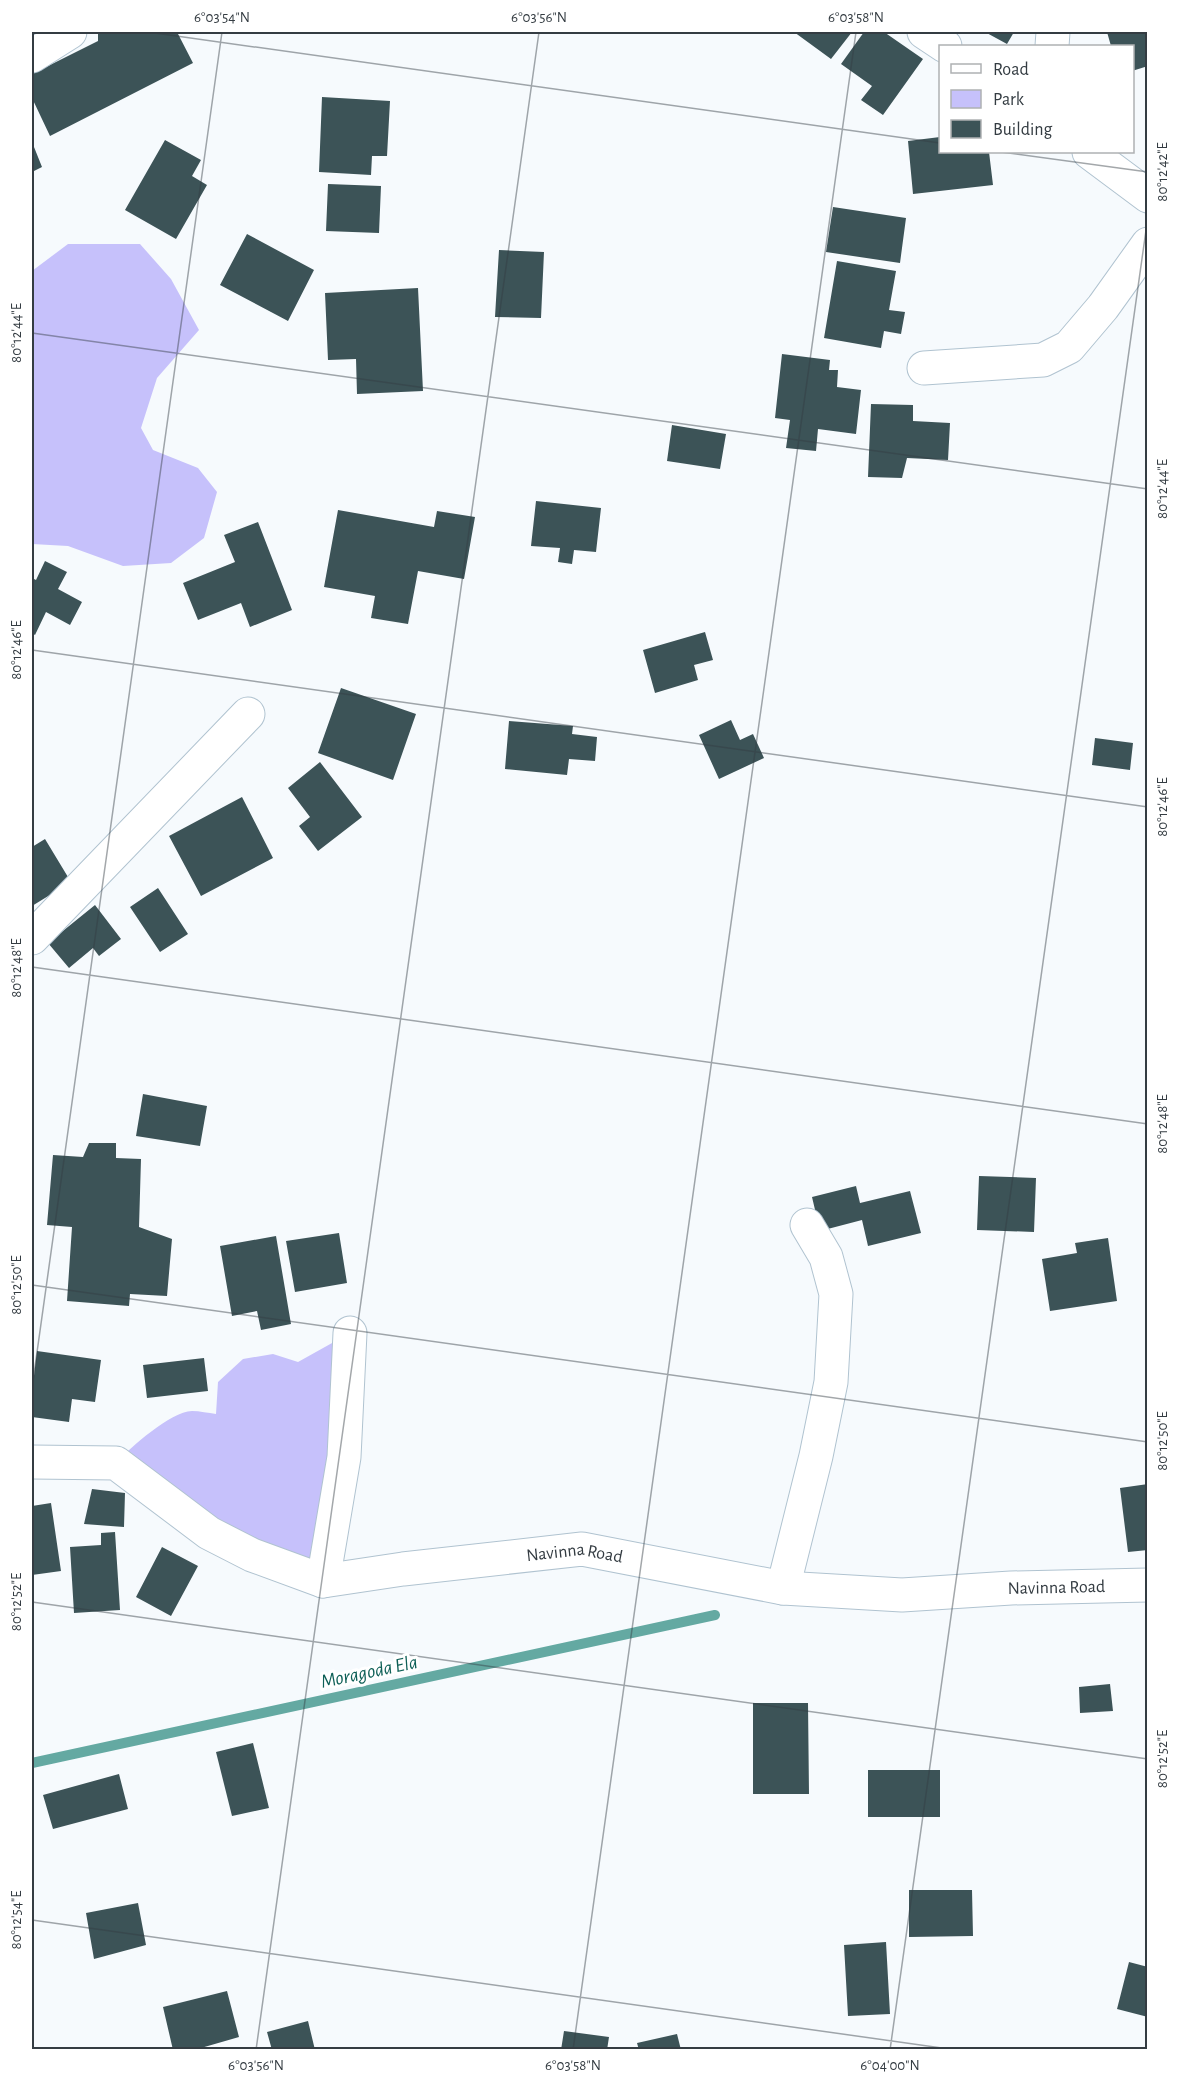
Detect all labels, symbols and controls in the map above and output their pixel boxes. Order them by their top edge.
text: 6°03'54"N [194,10,250,25]
text: 6°03'56"N [511,10,567,25]
text: 6°03'58"N [828,10,884,25]
legend [939,45,1134,153]
text: Road [993,61,1029,79]
text: Park [993,91,1025,109]
text: Building [993,121,1053,139]
text: 80°12'42"E [1155,142,1170,202]
text: 80°12'44"E [9,303,24,363]
text: 80°12'44"E [1155,459,1170,519]
text: 80°12'46"E [9,620,24,680]
text: 80°12'46"E [1155,777,1170,837]
text: 80°12'48"E [9,938,24,998]
text: 80°12'48"E [1155,1094,1170,1154]
text: 80°12'50"E [9,1255,24,1315]
text: 80°12'50"E [1155,1411,1170,1471]
street label: Navinna Road [525,1541,624,1567]
text: 80°12'52"E [9,1573,24,1631]
street label: Navinna Road [1008,1578,1105,1598]
water label: Moragoda Ela [319,1652,420,1692]
text: 80°12'52"E [1155,1730,1170,1788]
text: 80°12'54"E [9,1891,24,1949]
text: 6°03'56"N [228,2058,284,2073]
text: 6°03'58"N [545,2058,601,2073]
text: 6°04'00"N [860,2058,920,2073]

